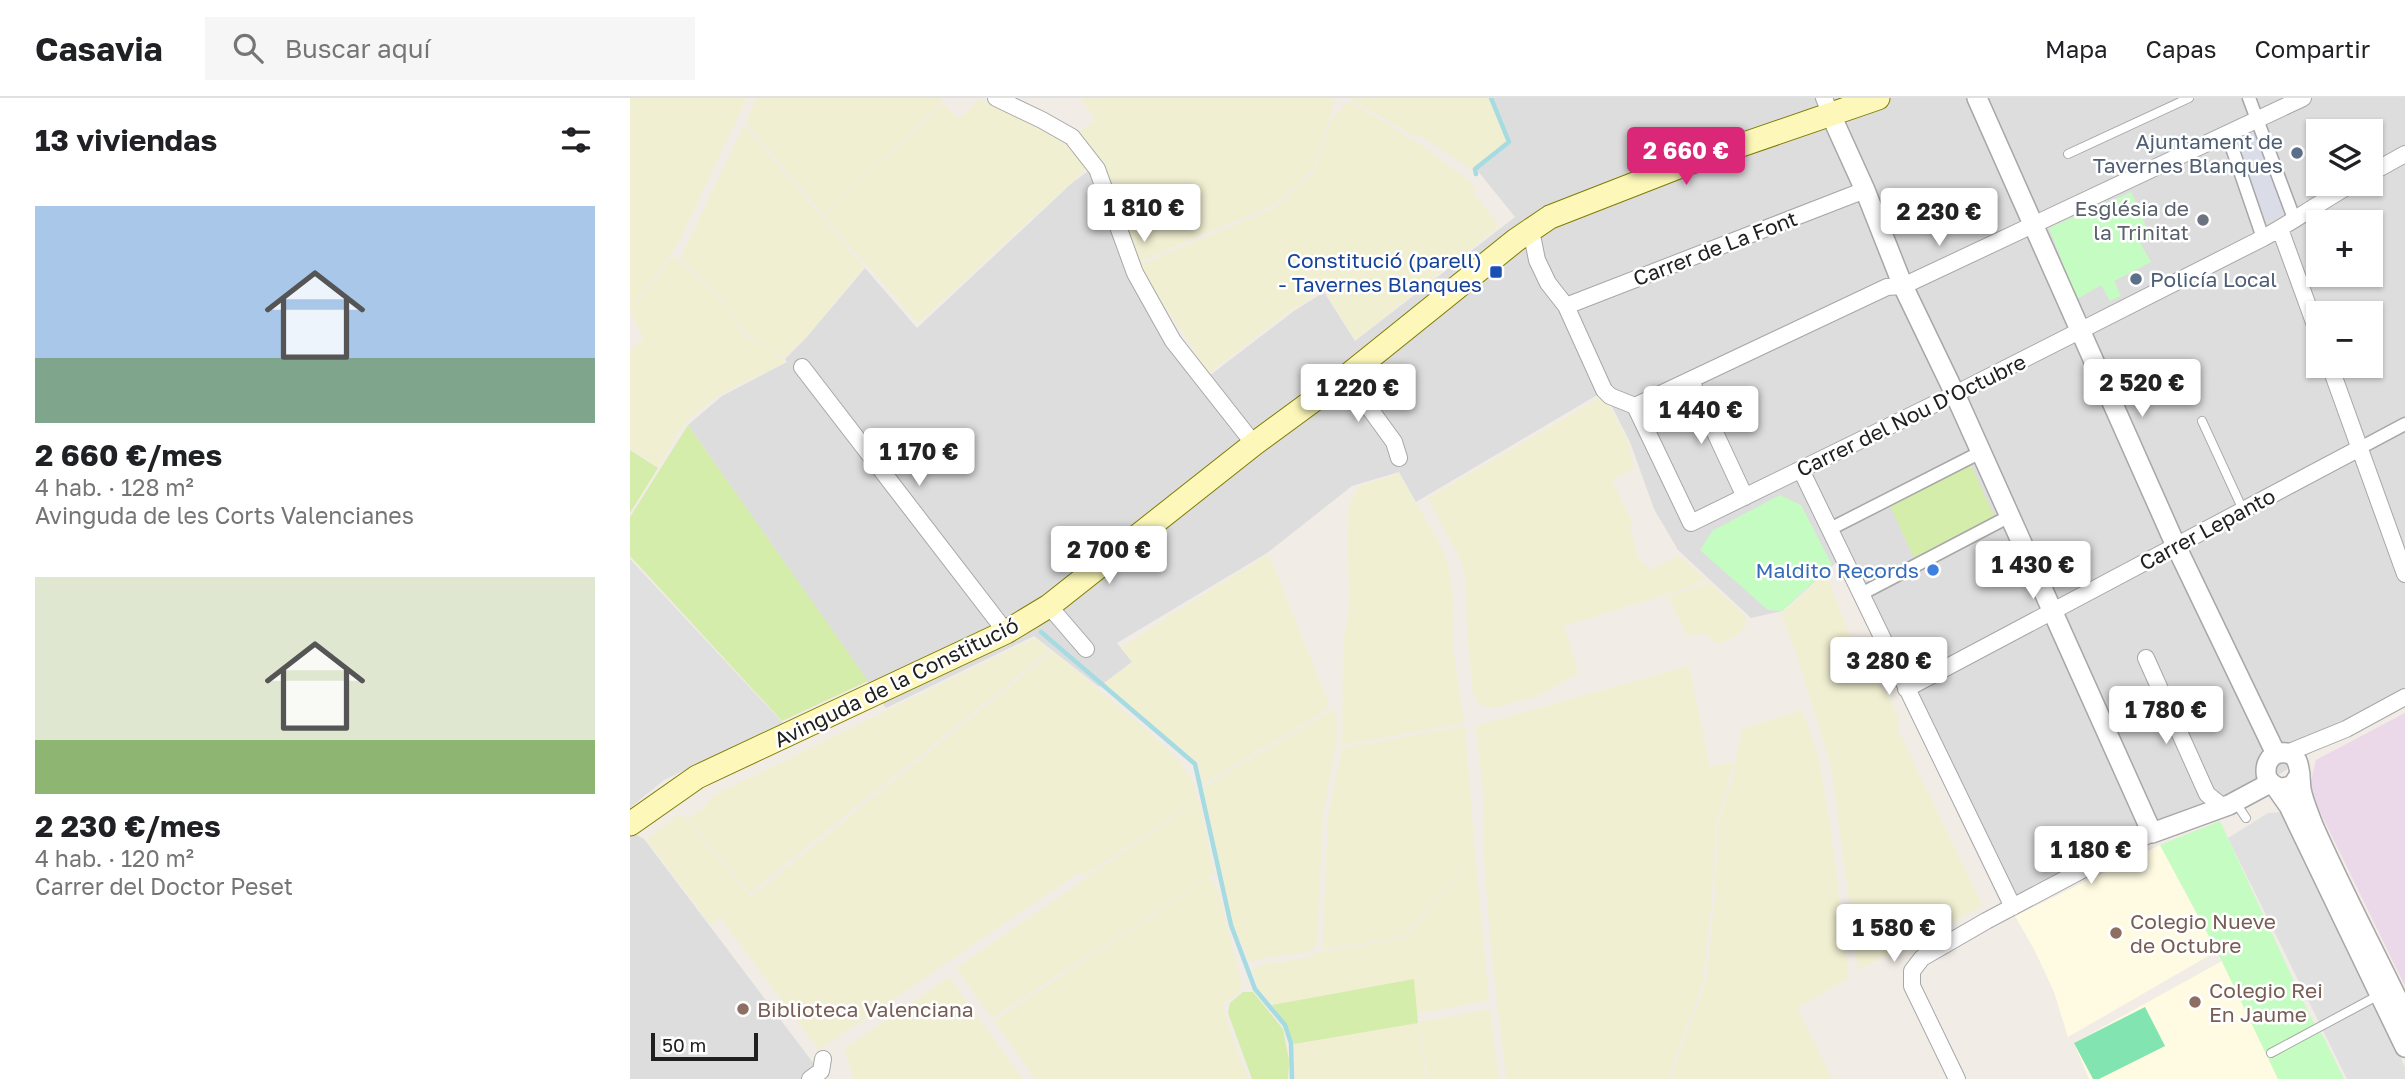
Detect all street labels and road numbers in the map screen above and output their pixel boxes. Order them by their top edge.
street label: Carrer de La Font [1629,205,1801,291]
street label: Carrer del Nou D'Octubre [1792,348,2030,482]
street label: Carrer Lepanto [2135,482,2279,576]
street label: Avinguda de la Constitució [770,611,1022,753]

